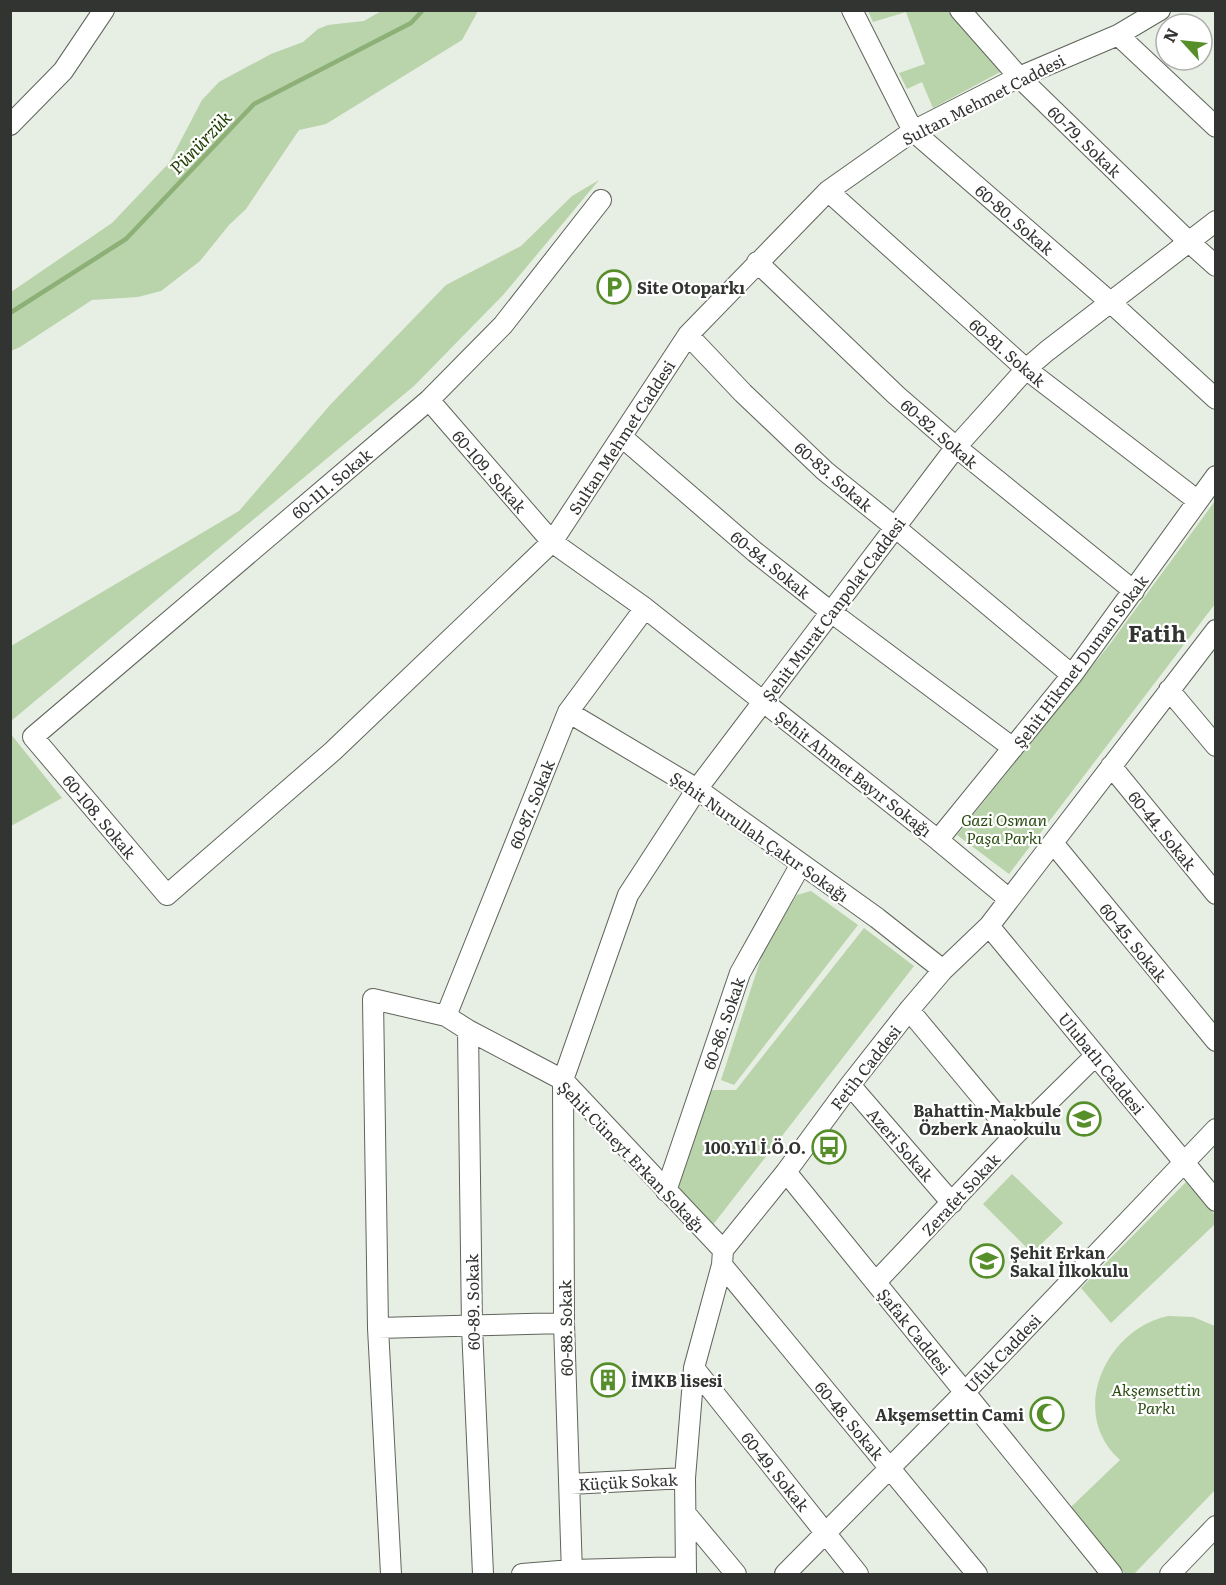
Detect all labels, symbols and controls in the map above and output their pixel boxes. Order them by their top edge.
north arrow [1154,12,1214,72]
text: N [1156,23,1183,46]
street label: Sultan Mehmet Caddesi [897,47,1069,151]
street label: 60-79. Sokak [1043,100,1127,183]
water label: Pünürzük [163,104,237,180]
street label: 60-80. Sokak [971,178,1060,260]
parking icon: Site Otoparkı [596,269,632,305]
place label: Site Otoparkı [637,275,745,299]
street label: 60-81. Sokak [965,312,1052,392]
street label: Sultan Mehmet Caddesi [562,355,680,519]
street label: 60-82. Sokak [896,393,984,474]
street label: 60-109. Sokak [447,424,533,518]
street label: 60-83. Sokak [790,435,878,517]
street label: 60-111. Sokak [286,442,377,524]
street label: Şehit Murat Canpolat Caddesi [756,512,910,706]
street label: 60-84. Sokak [726,524,816,604]
street label: Şehit Hikmet Duman Sokak [1007,569,1153,753]
district label: Fatih [1128,616,1186,649]
street label: Şehit Ahmet Bayır Sokağı [771,704,937,842]
street label: 60-87. Sokak [502,756,560,852]
street label: Şehit Nurullah Çakır Sokağı [666,765,854,907]
street label: 60-108. Sokak [58,769,143,864]
street label: 60-44. Sokak [1123,785,1203,875]
park label: Gazi Osman Paşa Parkı [961,807,1047,849]
street label: 60-45. Sokak [1095,897,1174,987]
street label: 60-86. Sokak [696,973,750,1072]
street label: Ulubatlı Caddesi [1053,1007,1151,1119]
street label: Fetih Caddesi [824,1019,906,1115]
street label: Şehit Cüneyt Erkan Sokağı [553,1075,711,1237]
place label: Bahattin-Makbule Özberk Anaokulu [913,1098,1061,1140]
school or university icon: Bahattin-Makbule Özberk Anaokulu [1066,1101,1102,1137]
street label: Azeri Sokak [862,1102,940,1186]
bus stop icon: 100.Yıl İ.Ö.O. [811,1129,847,1165]
place label: 100.Yıl İ.Ö.O. [704,1135,806,1159]
street label: Zerafet Sokak [915,1147,1005,1241]
place label: Şehit Erkan Sakal İlkokulu [1010,1240,1129,1282]
school or university icon: Şehit Erkan Sakal İlkokulu [969,1243,1005,1279]
street label: 60-89. Sokak [459,1254,485,1350]
street label: 60-88. Sokak [552,1279,578,1376]
street label: Şafak Caddesi [873,1283,957,1379]
street label: Ufuk Caddesi [958,1308,1046,1398]
building icon: İMKB lisesi [590,1362,626,1398]
place label: İMKB lisesi [631,1368,723,1392]
street label: 60-48. Sokak [810,1375,890,1465]
park label: Akşemsettin Parkı [1111,1377,1201,1419]
mosque icon: Akşemsettin Cami [1029,1396,1065,1432]
place label: Akşemsettin Cami [875,1402,1024,1426]
street label: 60-49. Sokak [736,1426,816,1516]
street label: Küçük Sokak [578,1466,678,1496]

